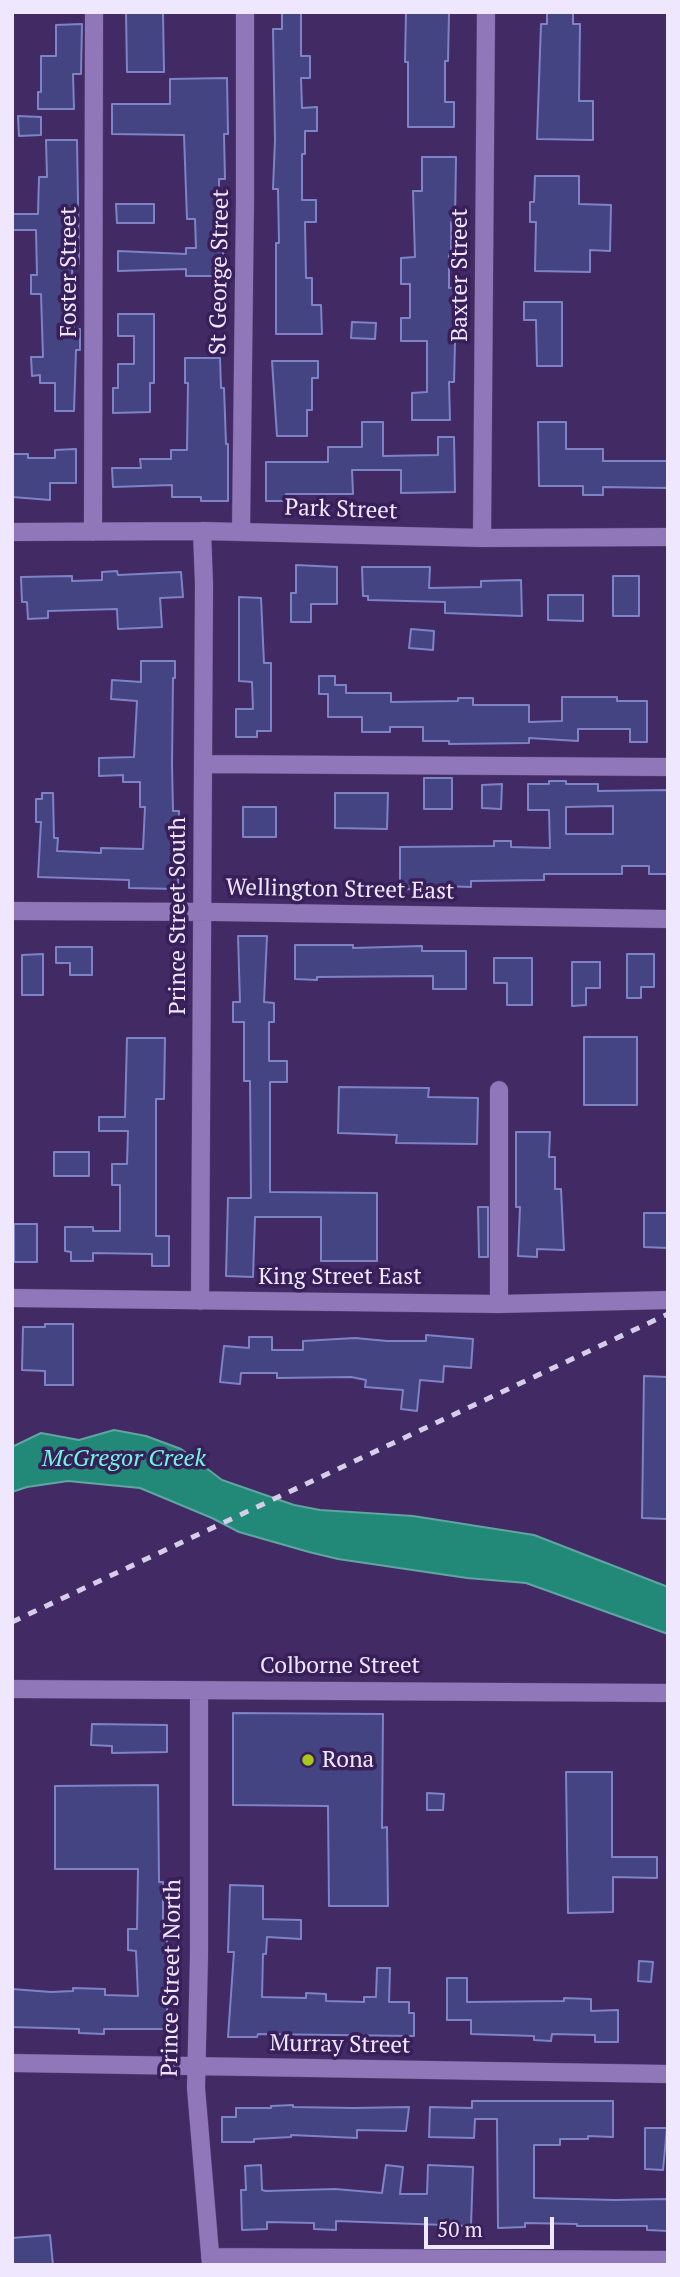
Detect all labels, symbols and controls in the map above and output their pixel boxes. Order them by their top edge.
street label: St George Street [205,189,235,355]
street label: Foster Street [55,206,83,338]
street label: Baxter Street [446,208,474,342]
street label: Park Street [284,494,398,526]
street label: Prince Street South [164,817,192,1015]
street label: Wellington Street East [225,874,455,906]
street label: King Street East [258,1263,422,1291]
water label: McGregor Creek [42,1445,206,1473]
street label: Colborne Street [260,1652,420,1680]
place label: Rona [322,1746,374,1774]
marker: Rona [300,1752,316,1768]
street label: Prince Street North [156,1879,188,2077]
street label: Murray Street [269,2030,411,2060]
scale bar [428,2204,558,2248]
text: 50 m [437,2215,483,2243]

